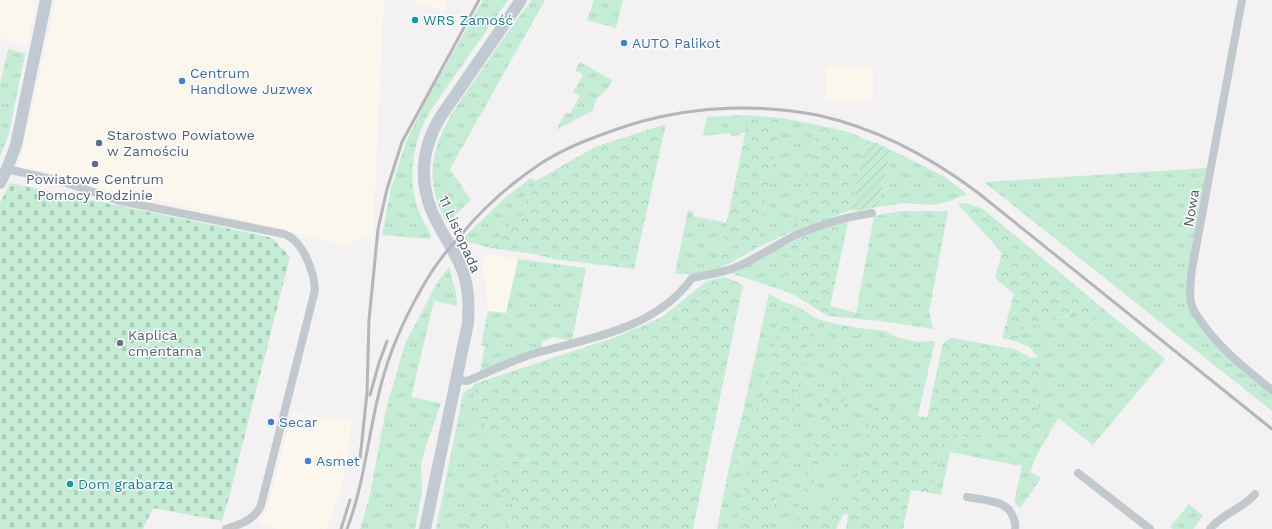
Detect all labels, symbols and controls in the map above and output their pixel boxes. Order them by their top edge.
place label: WRS Zamość [423,12,513,28]
marker: WRS Zamość [410,15,420,25]
place label: AUTO Palikot [632,35,721,51]
marker: AUTO Palikot [619,38,629,48]
place label: Centrum Handlowe Juzwex [190,65,313,97]
marker: Centrum Handlowe Juzwex [177,76,187,86]
place label: Starostwo Powiatowe w Zamościu [107,127,255,159]
marker: Starostwo Powiatowe w Zamościu [94,138,104,148]
marker: Powiatowe Centrum Pomocy Rodzinie [90,159,100,169]
place label: Powiatowe Centrum Pomocy Rodzinie [26,171,164,203]
street label: Nowa [1180,188,1202,228]
street label: 11 Listopada [436,193,484,275]
place label: Kaplica cmentarna [128,327,202,359]
marker: Kaplica cmentarna [115,338,125,348]
place label: Secar [279,414,318,430]
marker: Secar [266,417,276,427]
place label: Asmet [316,453,360,469]
marker: Asmet [303,456,313,466]
place label: Dom grabarza [78,476,173,492]
marker: Dom grabarza [65,479,75,489]

